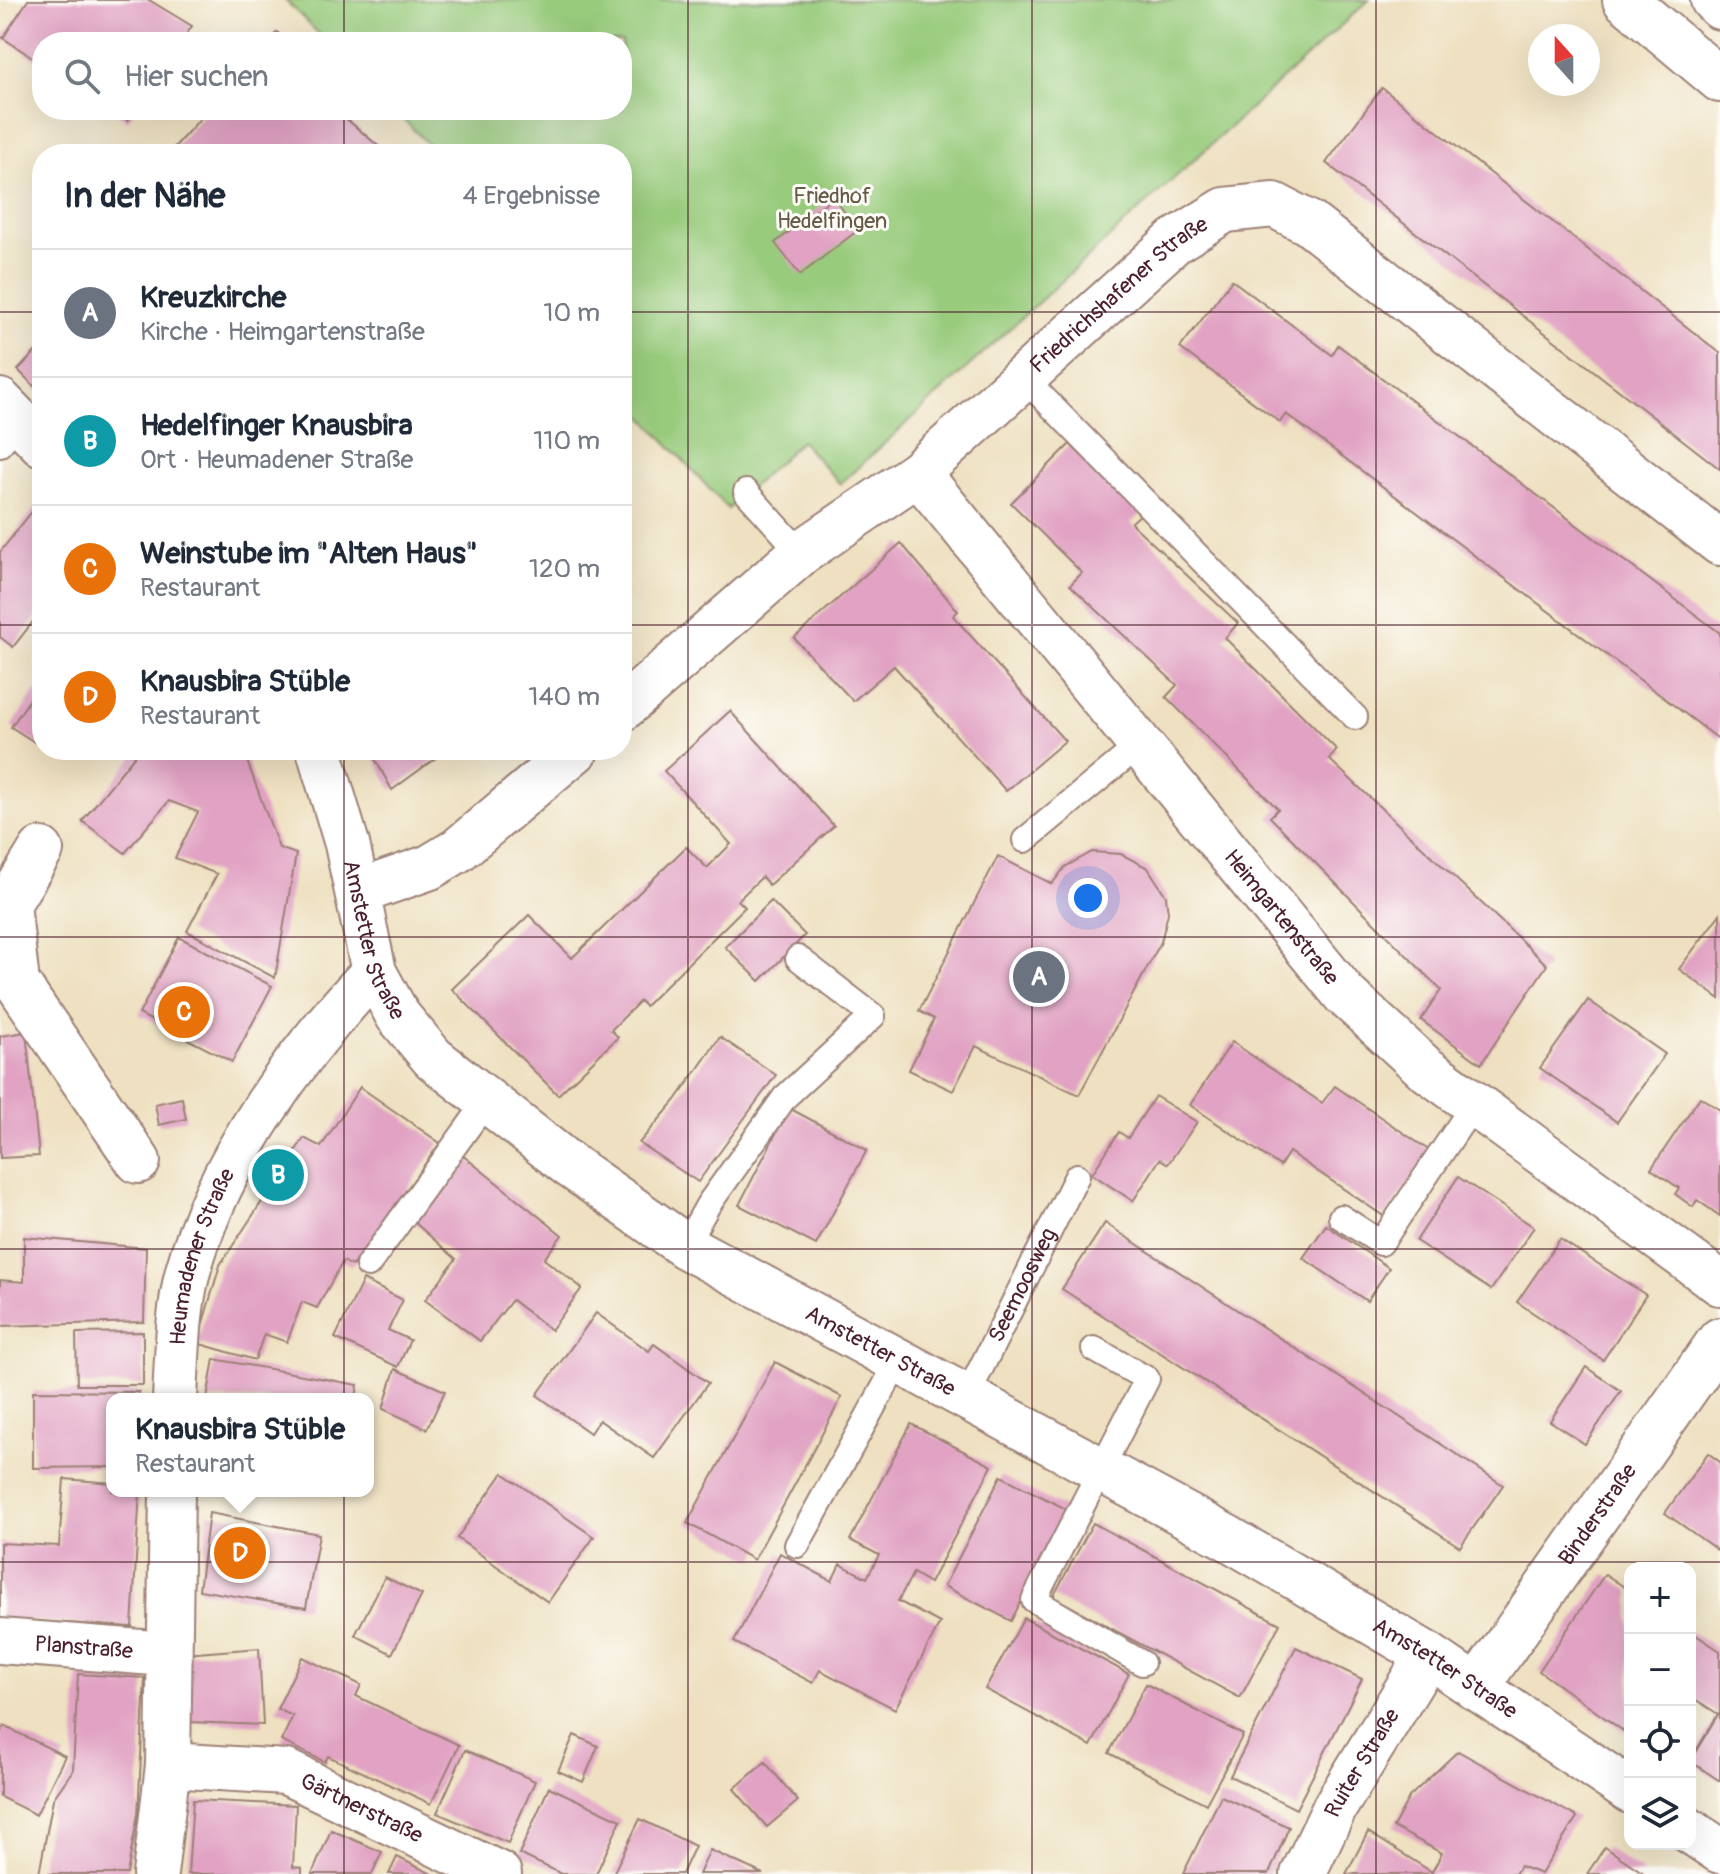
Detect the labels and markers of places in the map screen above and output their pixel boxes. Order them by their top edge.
pin: A [1013,947,1065,1007]
pin: C [158,982,210,1042]
pin: B [252,1145,304,1205]
pin: D [214,1523,266,1583]

